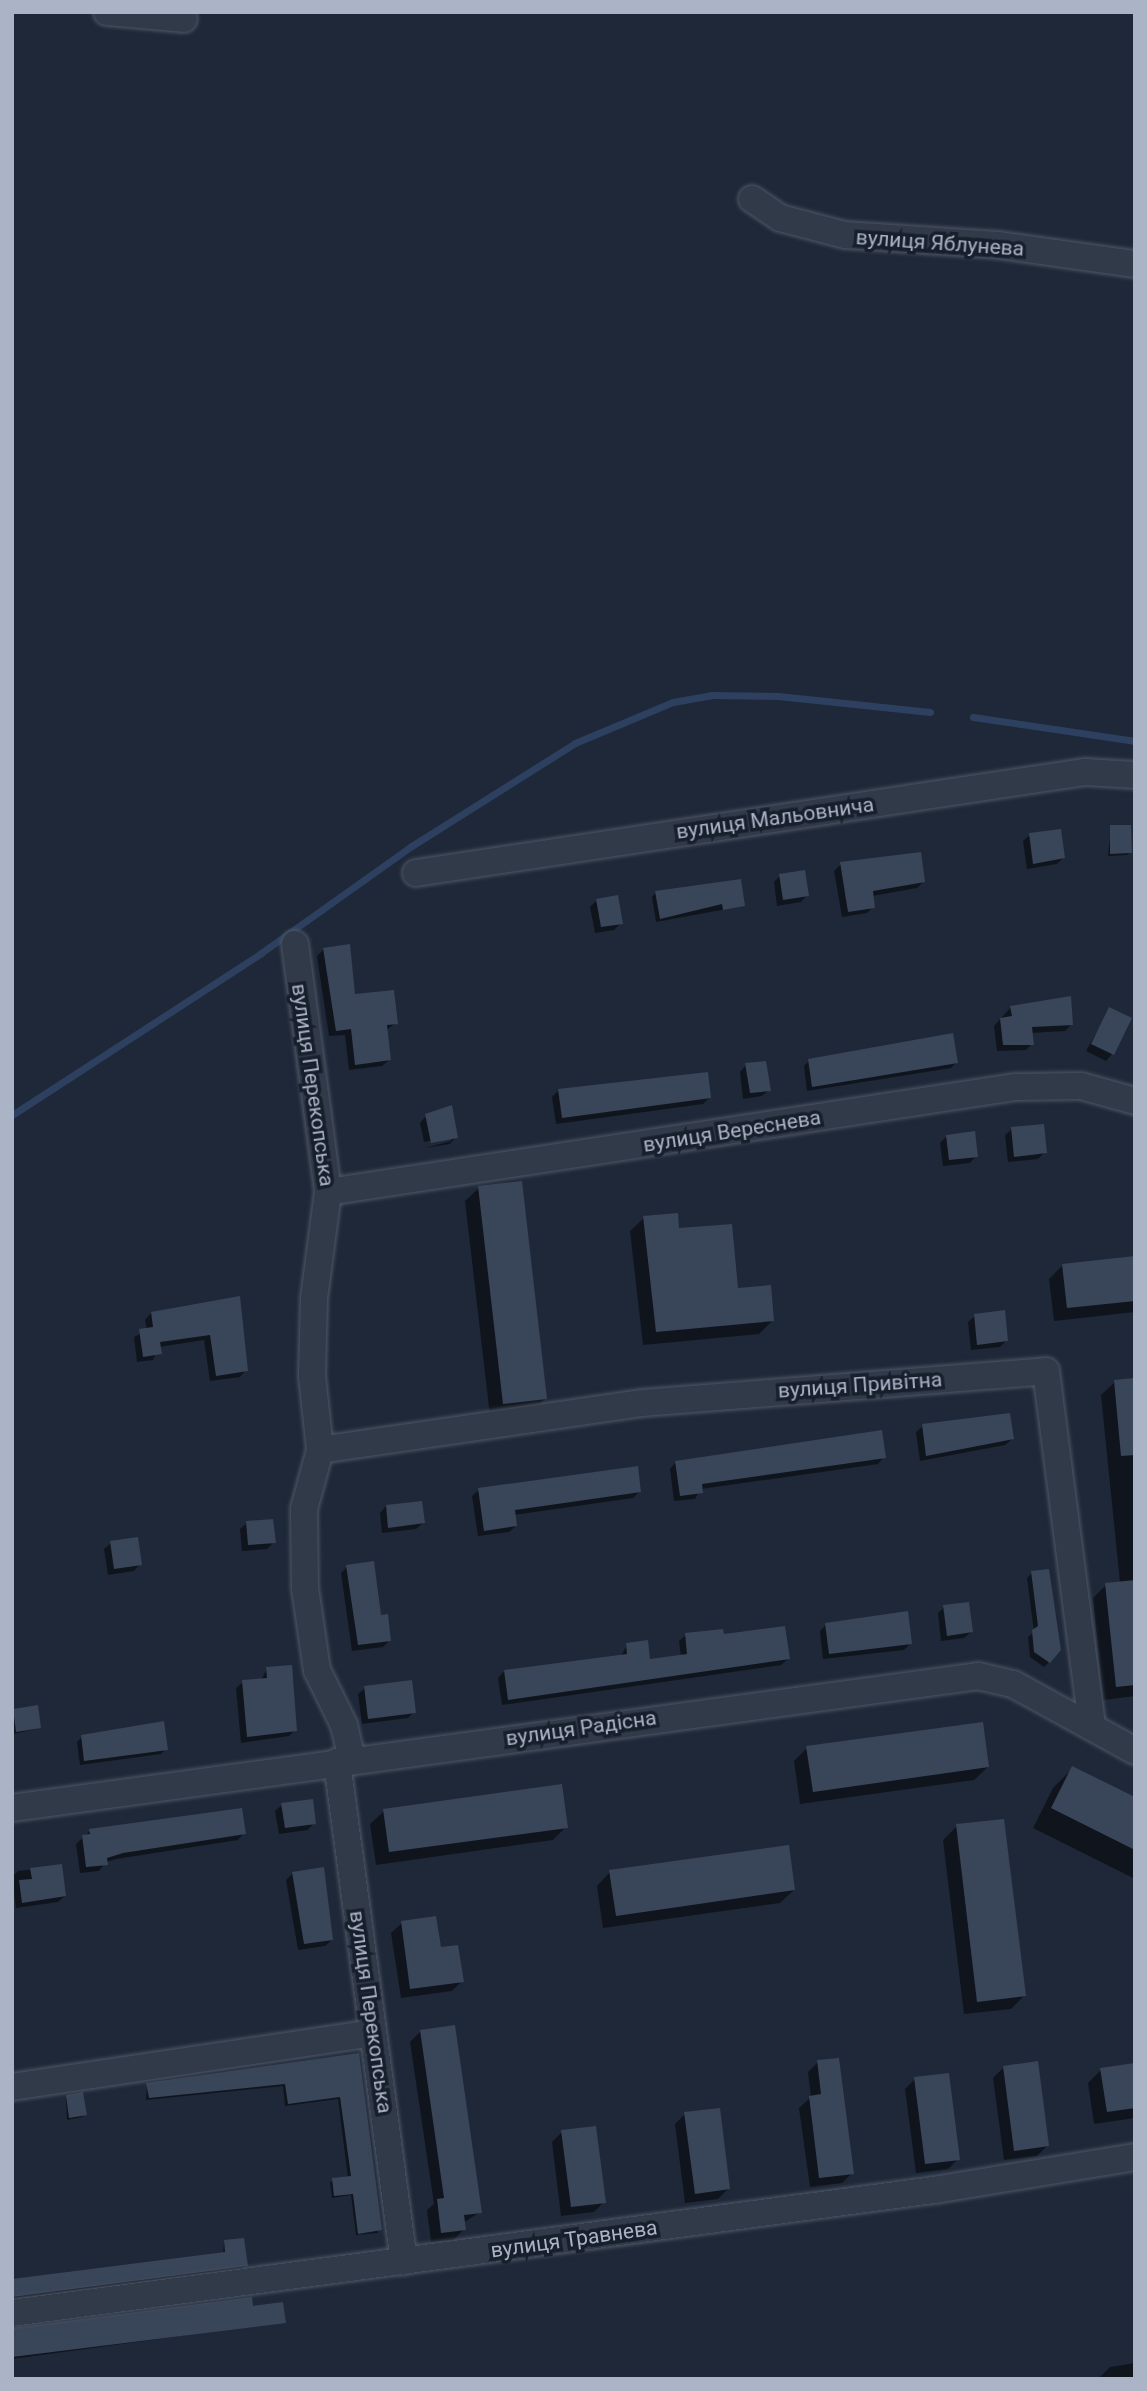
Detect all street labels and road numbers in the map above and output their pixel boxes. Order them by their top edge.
street label: вулиця Яблунева [855,225,1025,261]
street label: вулиця Мальовнича [675,792,875,844]
street label: вулиця Перекопська [286,982,340,1188]
street label: вулиця Вереснева [641,1104,823,1158]
street label: вулиця Привітна [777,1367,943,1403]
street label: вулиця Радісна [504,1705,658,1751]
street label: вулиця Перекопська [344,1909,398,2115]
street label: вулиця Травнева [489,2215,659,2263]

